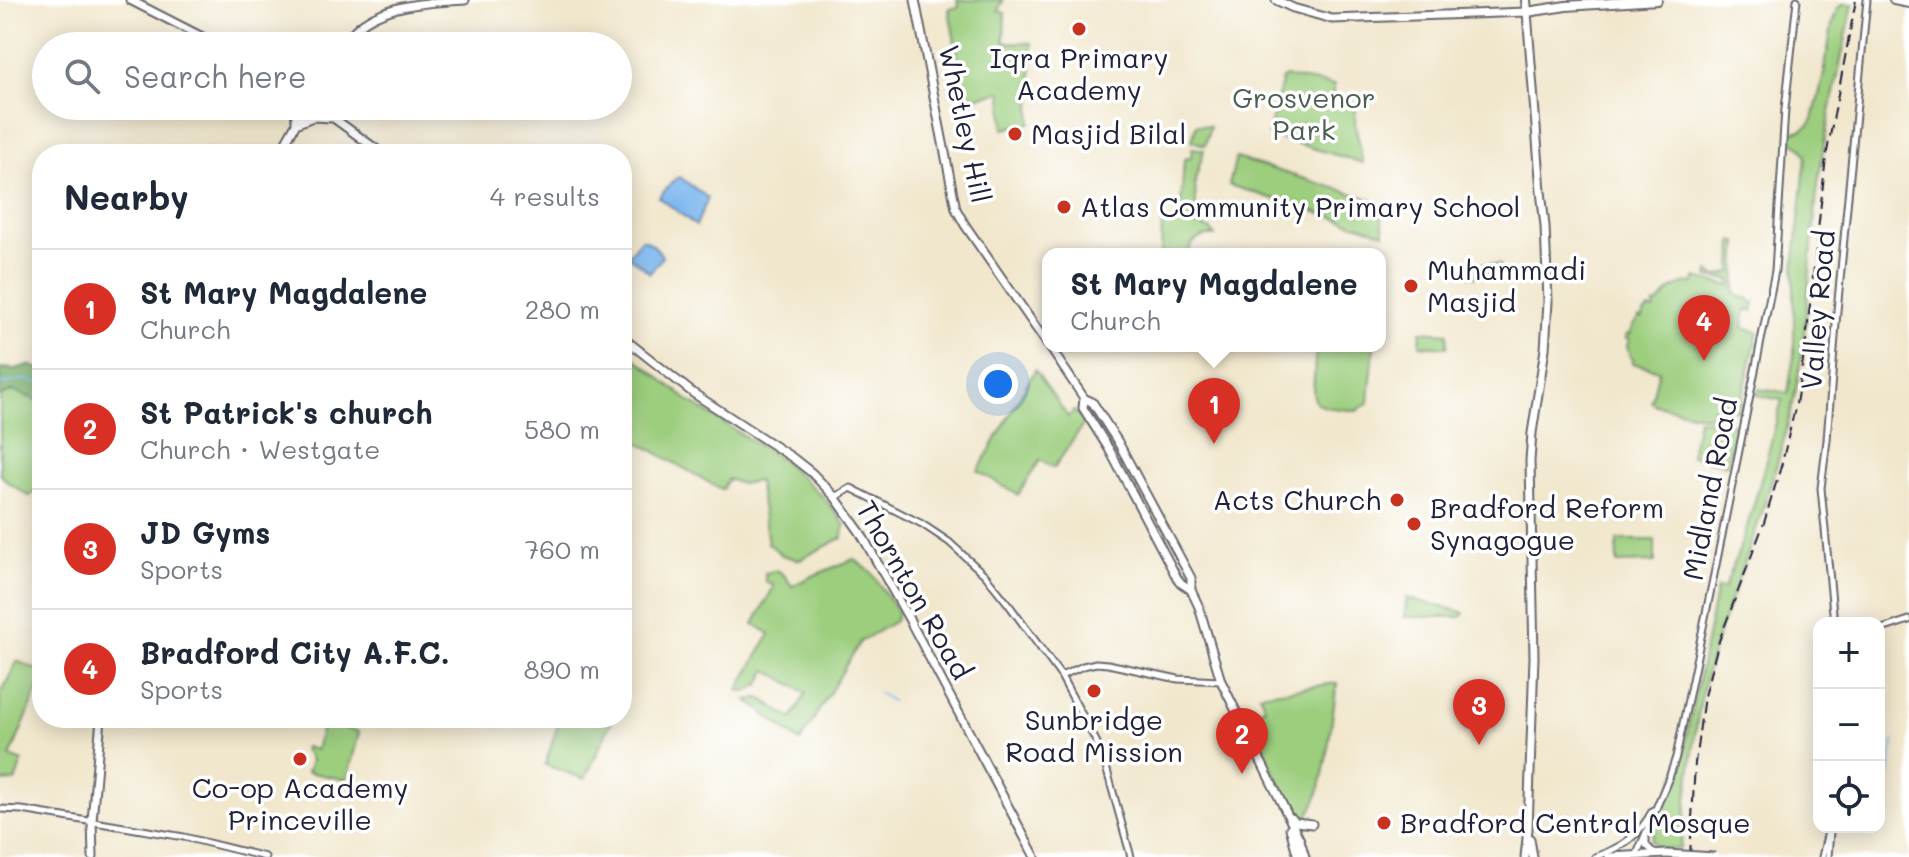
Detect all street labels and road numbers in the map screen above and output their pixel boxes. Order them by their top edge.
street label: Whetley Hill [932,42,1000,206]
street label: Valley Road [1792,229,1842,391]
street label: Midland Road [1674,395,1744,583]
street label: Thornton Road [849,494,981,685]

